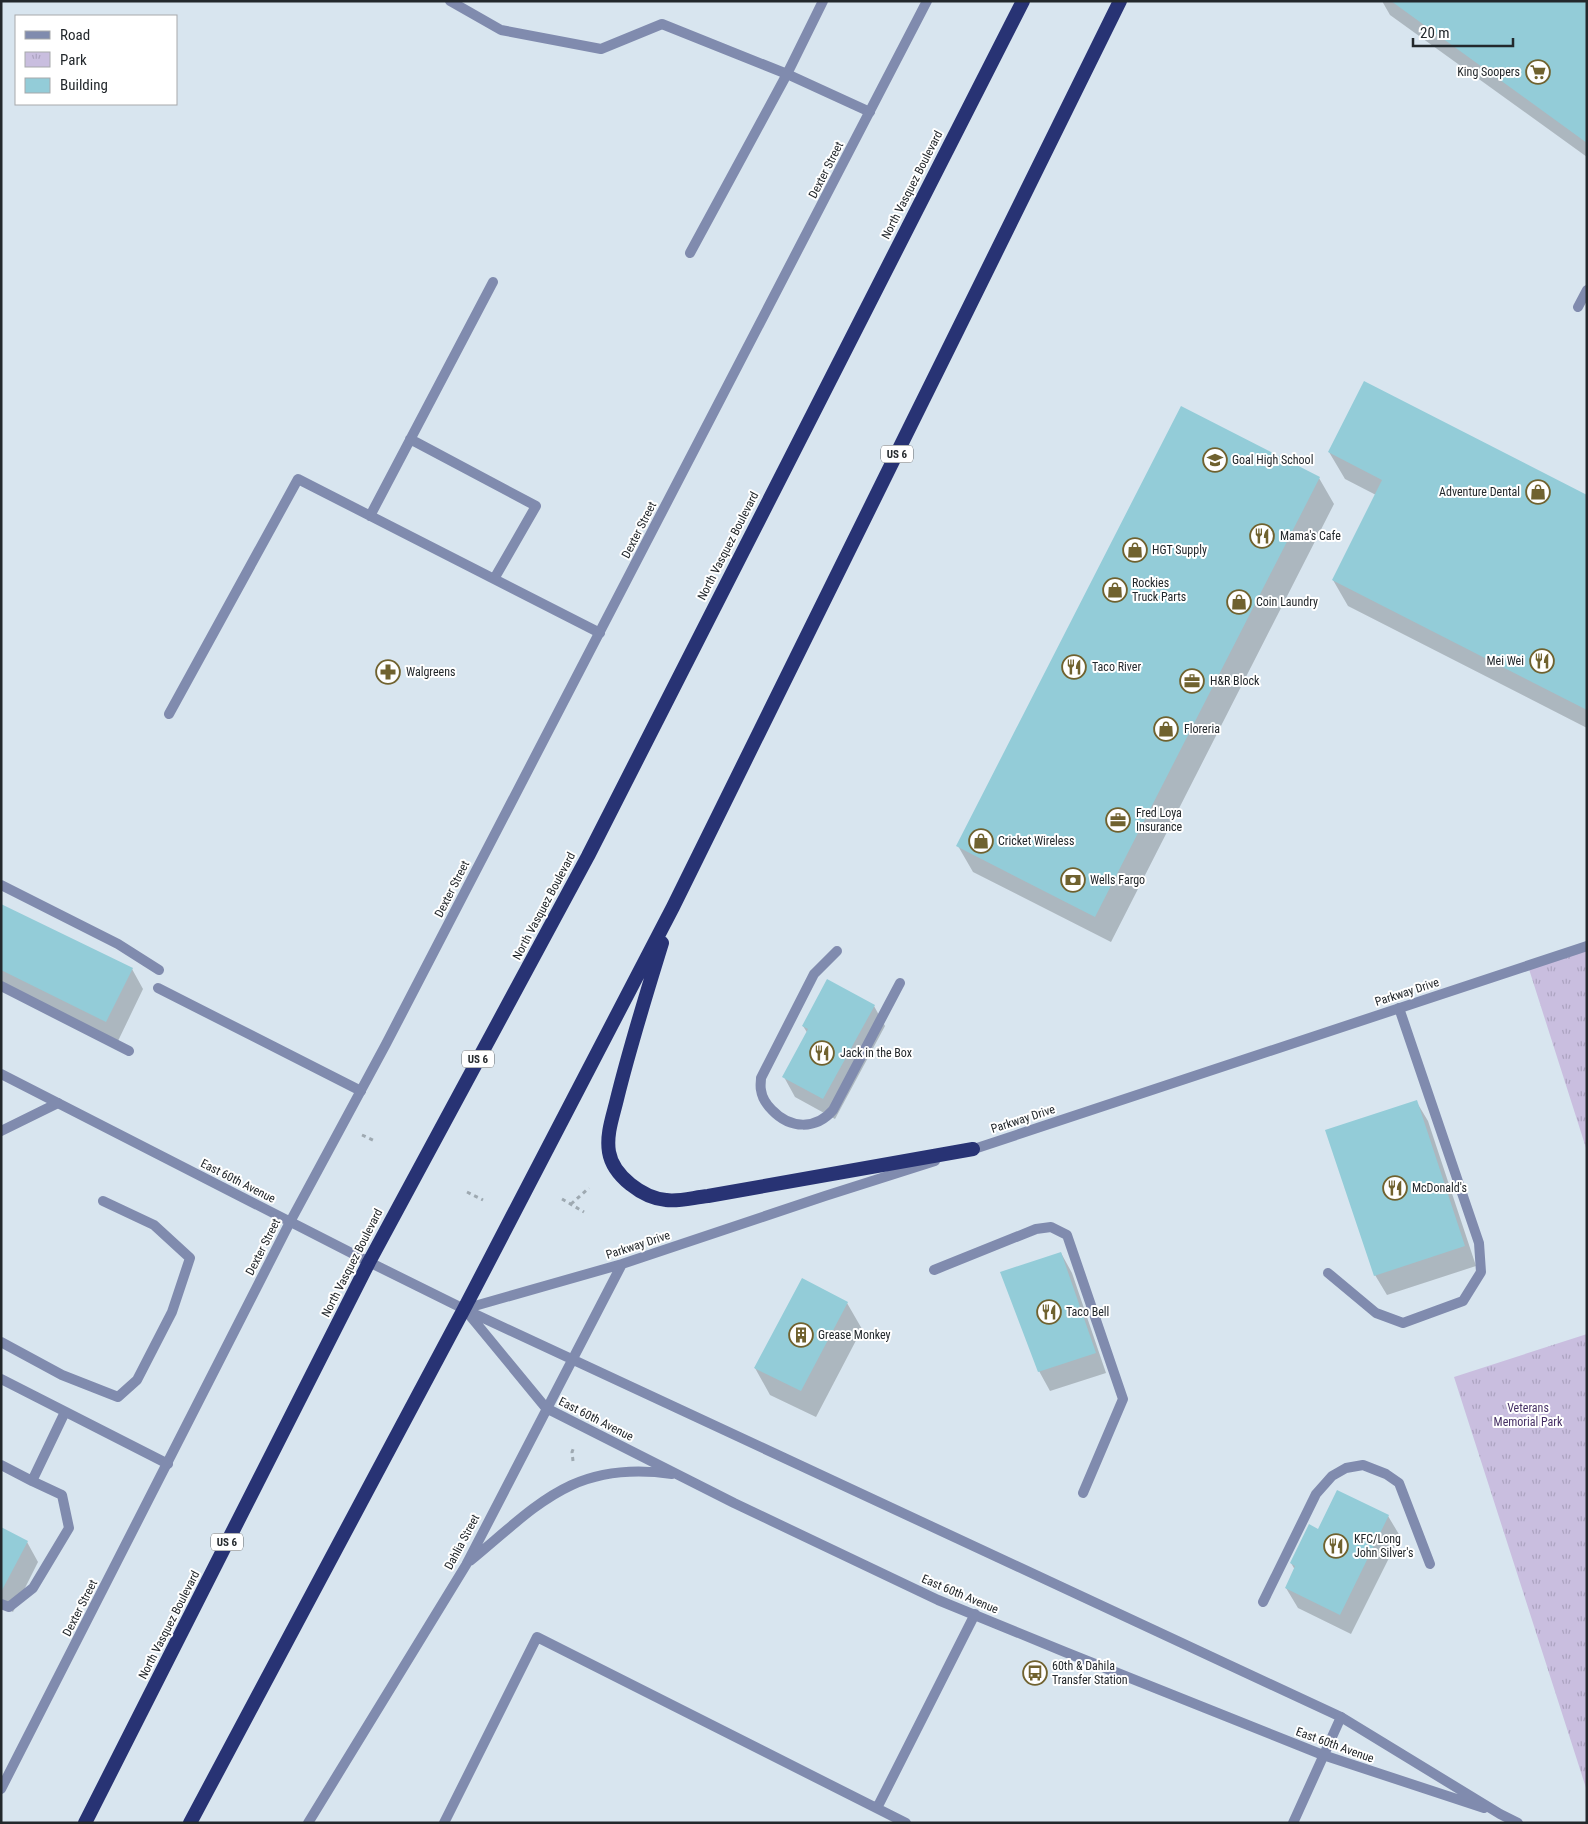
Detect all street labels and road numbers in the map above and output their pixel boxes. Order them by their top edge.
street label: North Vasquez Boulevard [879,128,945,241]
street label: Dexter Street [806,139,846,201]
road number: US 6 [881,446,913,462]
street label: North Vasquez Boulevard [695,489,761,602]
street label: Dexter Street [619,499,659,561]
street label: North Vasquez Boulevard [510,850,578,962]
street label: Dexter Street [432,858,472,920]
street label: Parkway Drive [1373,975,1441,1009]
road number: US 6 [462,1050,494,1068]
street label: Parkway Drive [989,1102,1057,1136]
street label: East 60th Avenue [198,1156,278,1206]
street label: North Vasquez Boulevard [319,1206,385,1319]
street label: Dexter Street [243,1216,283,1278]
street label: Parkway Drive [604,1228,672,1262]
street label: East 60th Avenue [556,1394,636,1444]
street label: Dahlia Street [442,1512,483,1572]
road number: US 6 [211,1534,243,1550]
street label: North Vasquez Boulevard [136,1568,202,1681]
street label: East 60th Avenue [920,1572,1001,1617]
street label: Dexter Street [60,1577,100,1639]
street label: East 60th Avenue [1294,1724,1376,1766]

